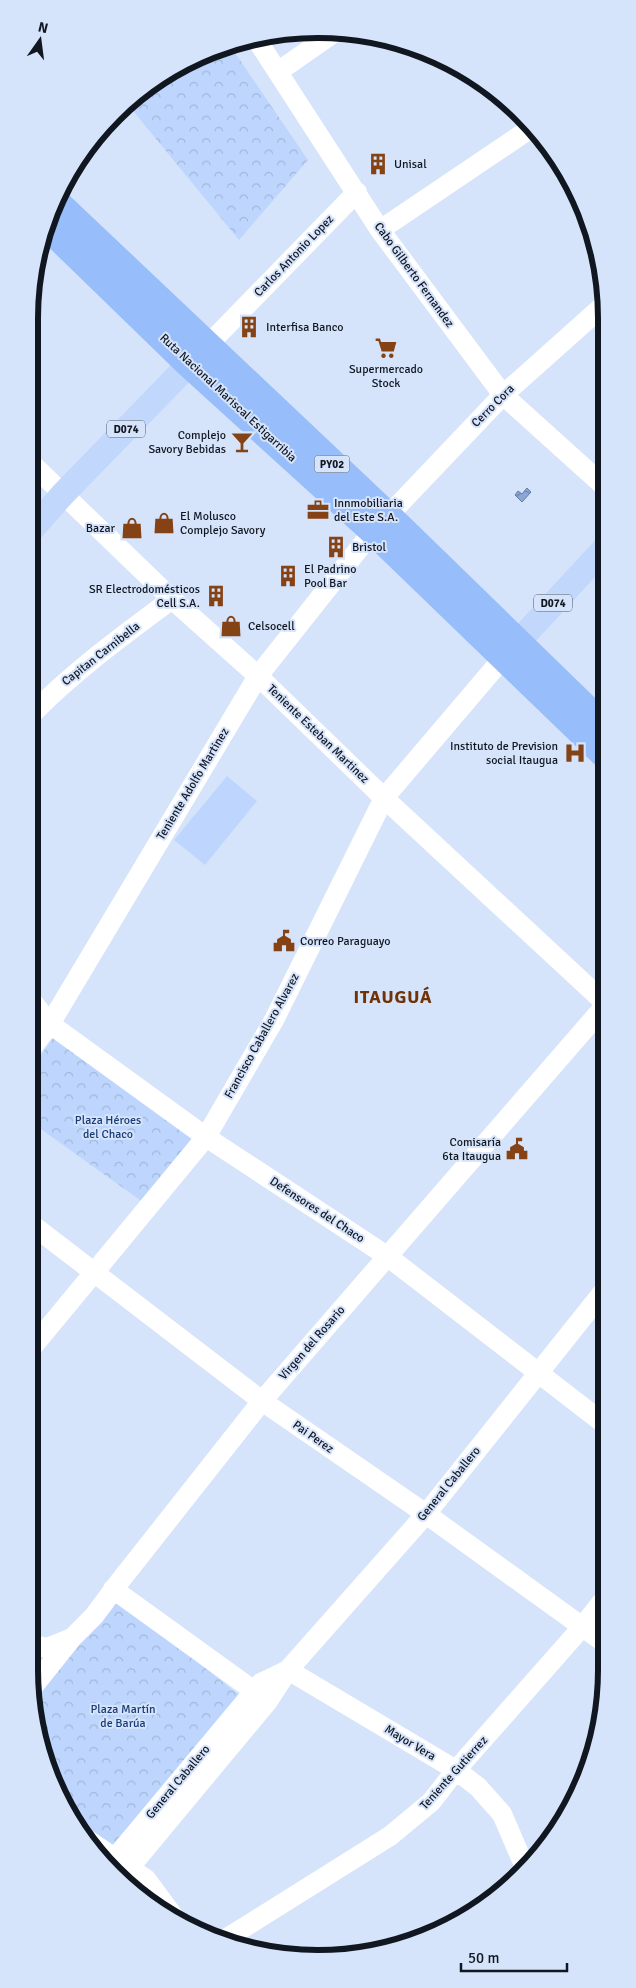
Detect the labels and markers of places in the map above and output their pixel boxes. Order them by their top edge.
building icon: Unisal [365,151,391,177]
place label: Unisal [394,157,427,172]
building icon: Interfisa Banco [236,314,262,340]
place label: Interfisa Banco [266,320,344,335]
supermarket icon: Supermercado Stock [373,335,399,361]
place label: Supermercado Stock [349,362,423,391]
place label: Complejo Savory Bebidas [148,428,226,457]
bar icon: Complejo Savory Bebidas [229,429,255,455]
place label: Innmobiliaria del Este S.A. [334,496,403,525]
office icon: Innmobiliaria del Este S.A. [305,497,331,523]
place label: El Molusco Complejo Savory [180,509,266,538]
shop icon: El Molusco Complejo Savory [151,510,177,536]
shop icon: Bazar [119,515,145,541]
place label: Bazar [86,521,116,536]
building icon: Bristol [323,534,349,560]
place label: Bristol [352,540,387,555]
place label: El Padrino Pool Bar [304,562,357,591]
building icon: El Padrino Pool Bar [275,563,301,589]
place label: SR Electrodomésticos Cell S.A. [89,582,200,611]
building icon: SR Electrodomésticos Cell S.A. [203,583,229,609]
shop icon: Celsocell [218,613,244,639]
place label: Celsocell [248,619,295,634]
place label: Instituto de Prevision social Itaugua [450,739,558,768]
hospital icon: Instituto de Prevision social Itaugua [562,740,588,766]
public building icon: Correo Paraguayo [271,928,297,954]
place label: Correo Paraguayo [300,934,390,949]
place label: Comisaría 6ta Itaugua [442,1135,501,1164]
public building icon: Comisaría 6ta Itaugua [504,1136,530,1162]

